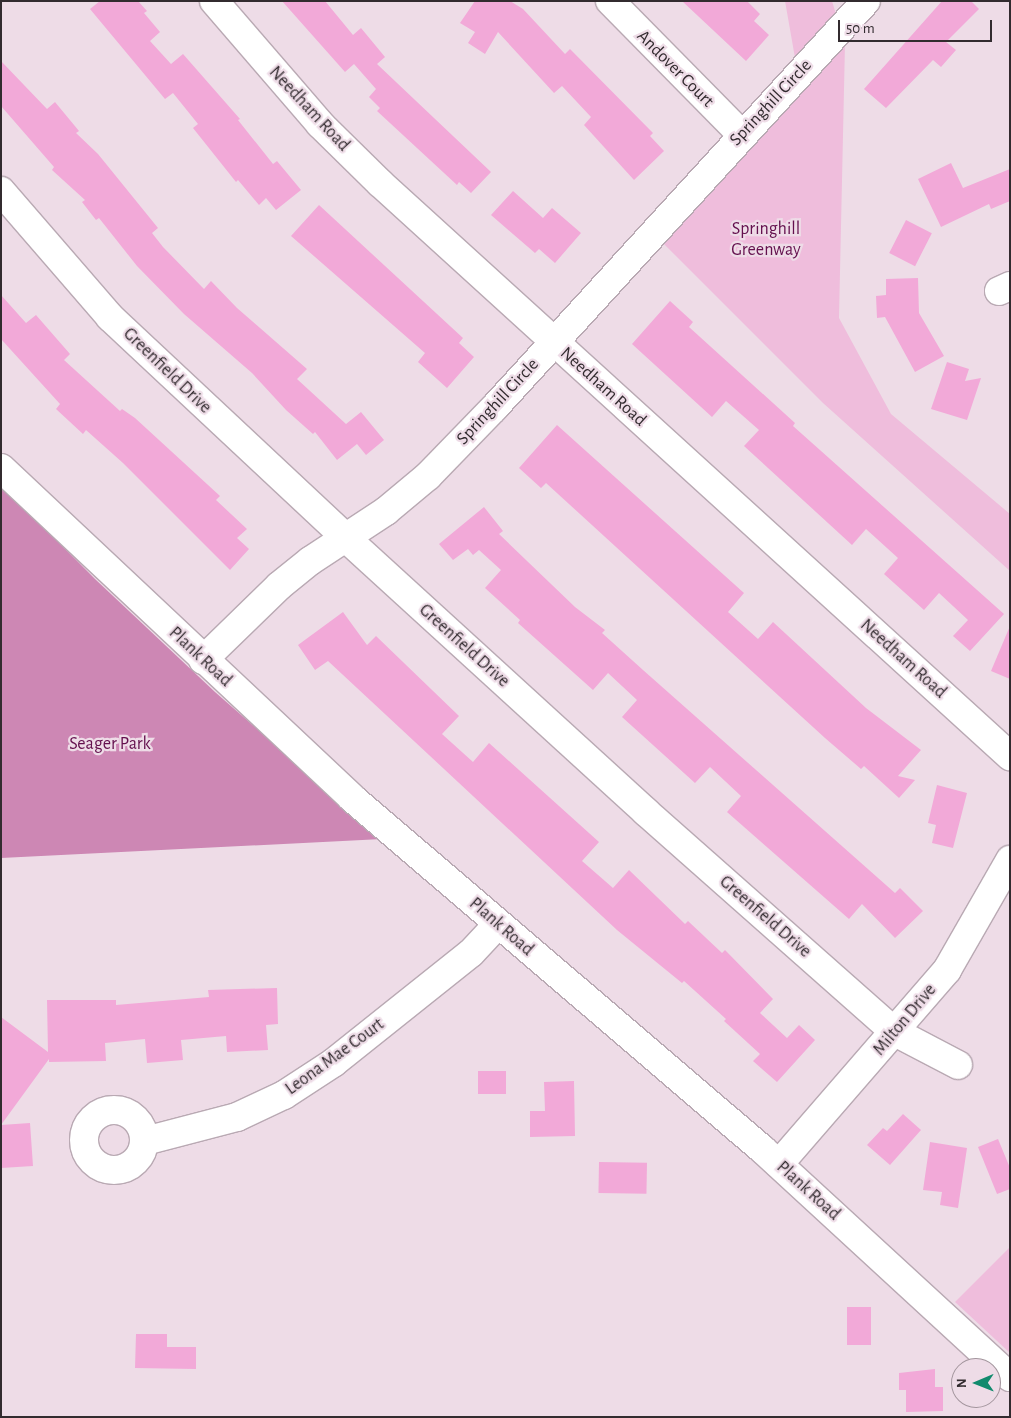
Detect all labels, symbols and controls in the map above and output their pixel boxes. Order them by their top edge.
scale bar [841,10,995,42]
text: 50 m [846,21,875,36]
street label: Andover Court [632,26,718,112]
street label: Springhill Circle [725,55,817,151]
street label: Needham Road [264,62,354,156]
park label: Springhill Greenway [731,219,801,262]
street label: Greenfield Drive [118,323,216,419]
street label: Needham Road [555,343,651,431]
street label: Springhill Circle [452,354,544,450]
street label: Greenfield Drive [414,600,514,692]
street label: Needham Road [855,615,951,703]
street label: Plank Road [164,622,236,692]
park label: Seager Park [69,733,151,755]
street label: Greenfield Drive [715,871,815,963]
street label: Plank Road [464,893,538,961]
street label: Milton Drive [869,980,941,1060]
street label: Leona Mae Court [281,1014,389,1100]
street label: Plank Road [772,1157,844,1225]
north arrow [951,1358,1001,1408]
text: N [955,1378,969,1388]

